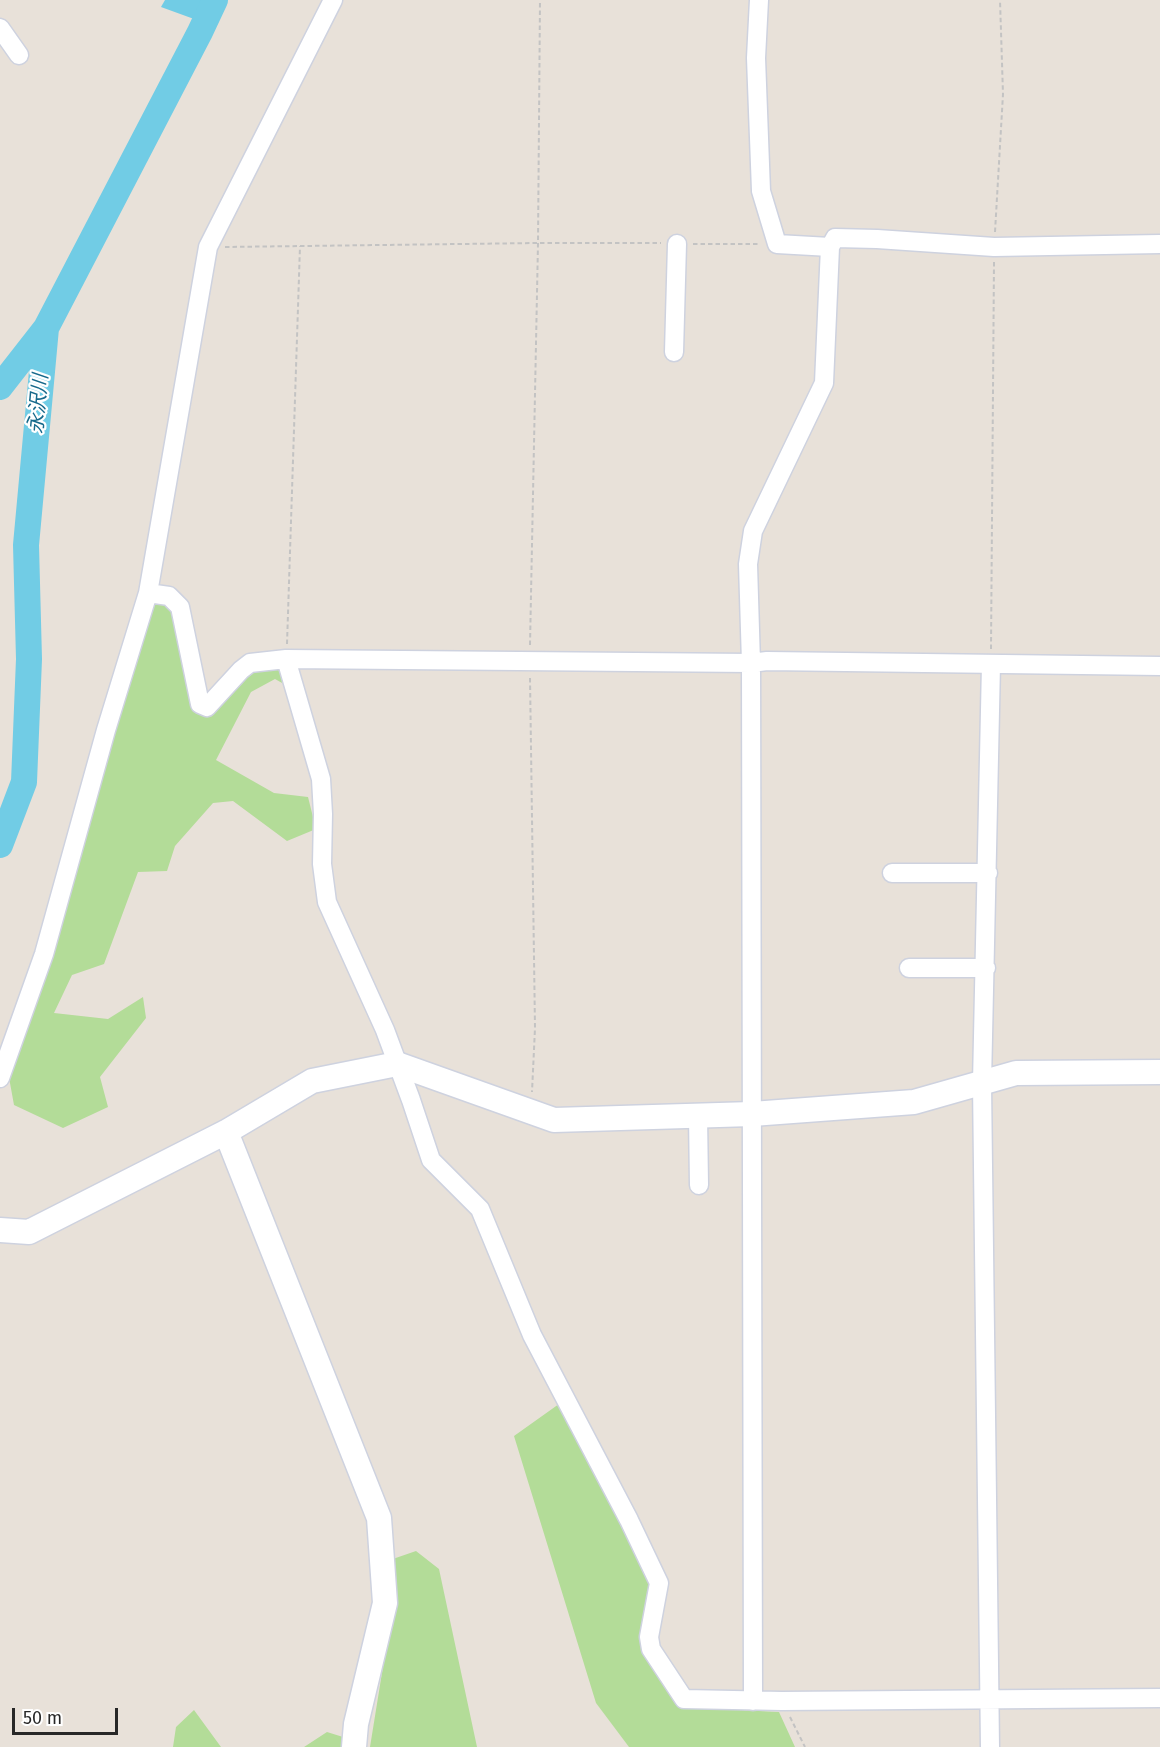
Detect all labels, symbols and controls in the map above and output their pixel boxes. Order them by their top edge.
water label: 永沢川 [24,373,54,435]
scale bar [15,1696,122,1734]
text: 50 m [23,1707,62,1729]

